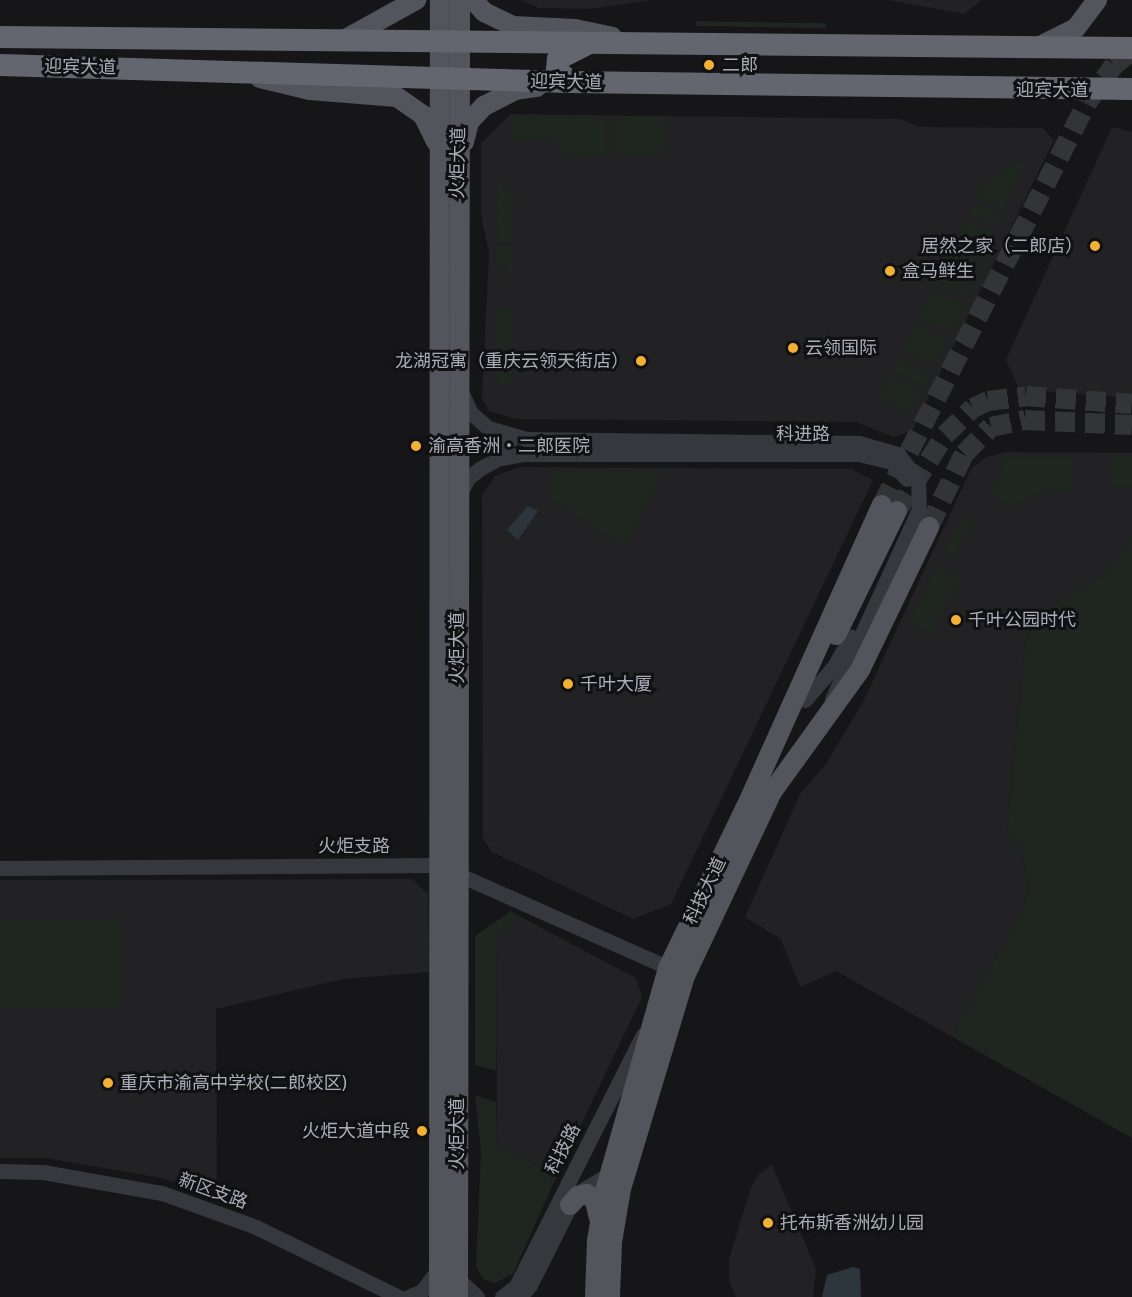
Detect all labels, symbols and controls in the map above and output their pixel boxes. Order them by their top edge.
place label: 二郎 [722,54,758,76]
street label: 迎宾大道 [44,56,116,78]
marker: 二郎 [700,56,718,74]
street label: 迎宾大道 [530,71,602,93]
street label: 迎宾大道 [1016,79,1088,101]
street label: 火炬大道 [447,127,469,199]
place label: 居然之家（二郎店） [921,235,1083,257]
marker: 居然之家（二郎店） [1088,239,1102,253]
place label: 盒马鲜生 [902,260,974,282]
marker: 盒马鲜生 [883,264,897,278]
place label: 云领国际 [805,337,877,359]
marker: 云领国际 [786,341,800,355]
place label: 龙湖冠寓（重庆云领天街店） [395,350,629,372]
marker: 龙湖冠寓（重庆云领天街店） [634,354,648,368]
street label: 科进路 [776,423,830,445]
place label: 渝高香洲‧二郎医院 [428,435,590,457]
marker: 渝高香洲‧二郎医院 [409,439,423,453]
place label: 千叶公园时代 [968,609,1076,631]
street label: 火炬大道 [446,612,468,684]
marker: 千叶公园时代 [949,613,963,627]
place label: 千叶大厦 [580,673,652,695]
marker: 千叶大厦 [561,677,575,691]
street label: 火炬支路 [318,835,390,857]
street label: 科技大道 [680,854,730,928]
place label: 重庆市渝高中学校(二郎校区) [120,1072,347,1094]
marker: 重庆市渝高中学校(二郎校区) [101,1076,115,1090]
street label: 火炬大道 [446,1098,468,1170]
place label: 火炬大道中段 [302,1120,410,1142]
street label: 科技路 [541,1120,585,1178]
marker: 火炬大道中段 [415,1124,429,1138]
street label: 新区支路 [175,1169,251,1213]
place label: 托布斯香洲幼儿园 [780,1212,924,1234]
marker: 托布斯香洲幼儿园 [761,1216,775,1230]

